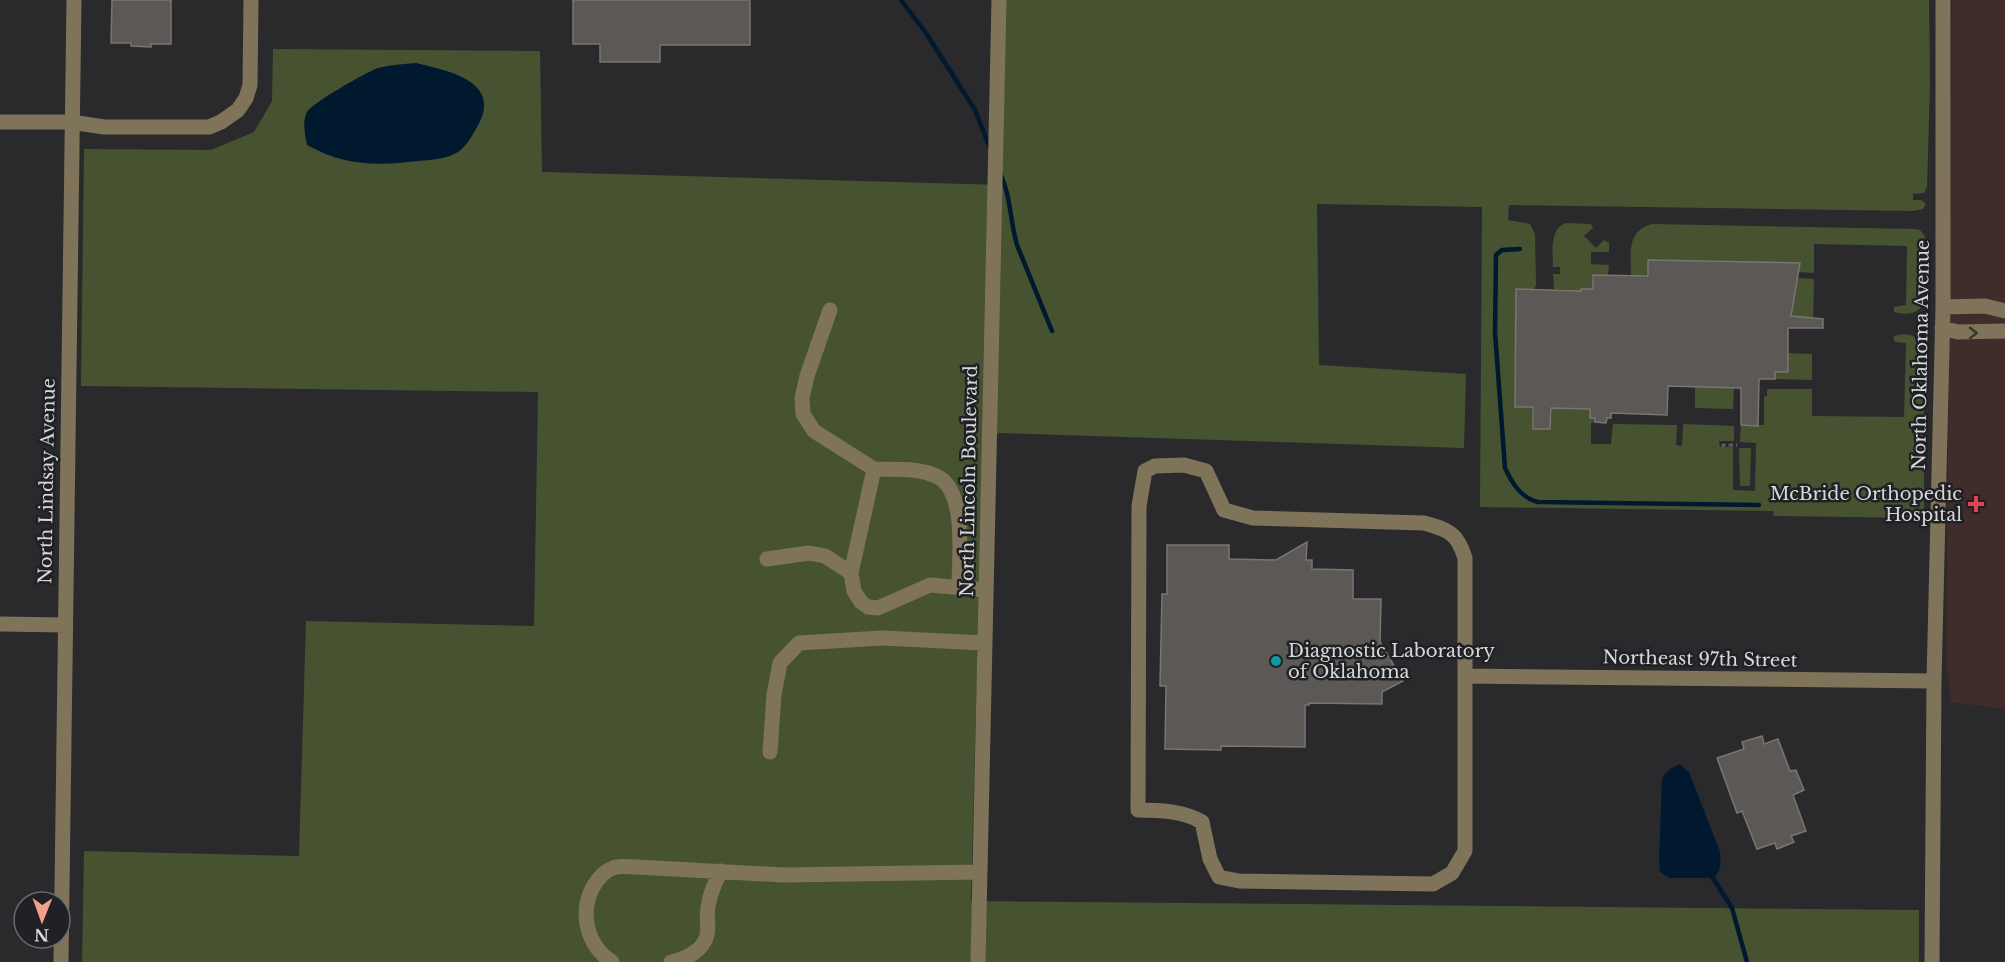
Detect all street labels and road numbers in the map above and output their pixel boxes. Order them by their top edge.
street label: North Oklahoma Avenue [1908,240,1934,470]
street label: North Lincoln Boulevard [956,365,982,597]
street label: North Lindsay Avenue [34,378,60,584]
street label: Northeast 97th Street [1602,646,1798,672]

